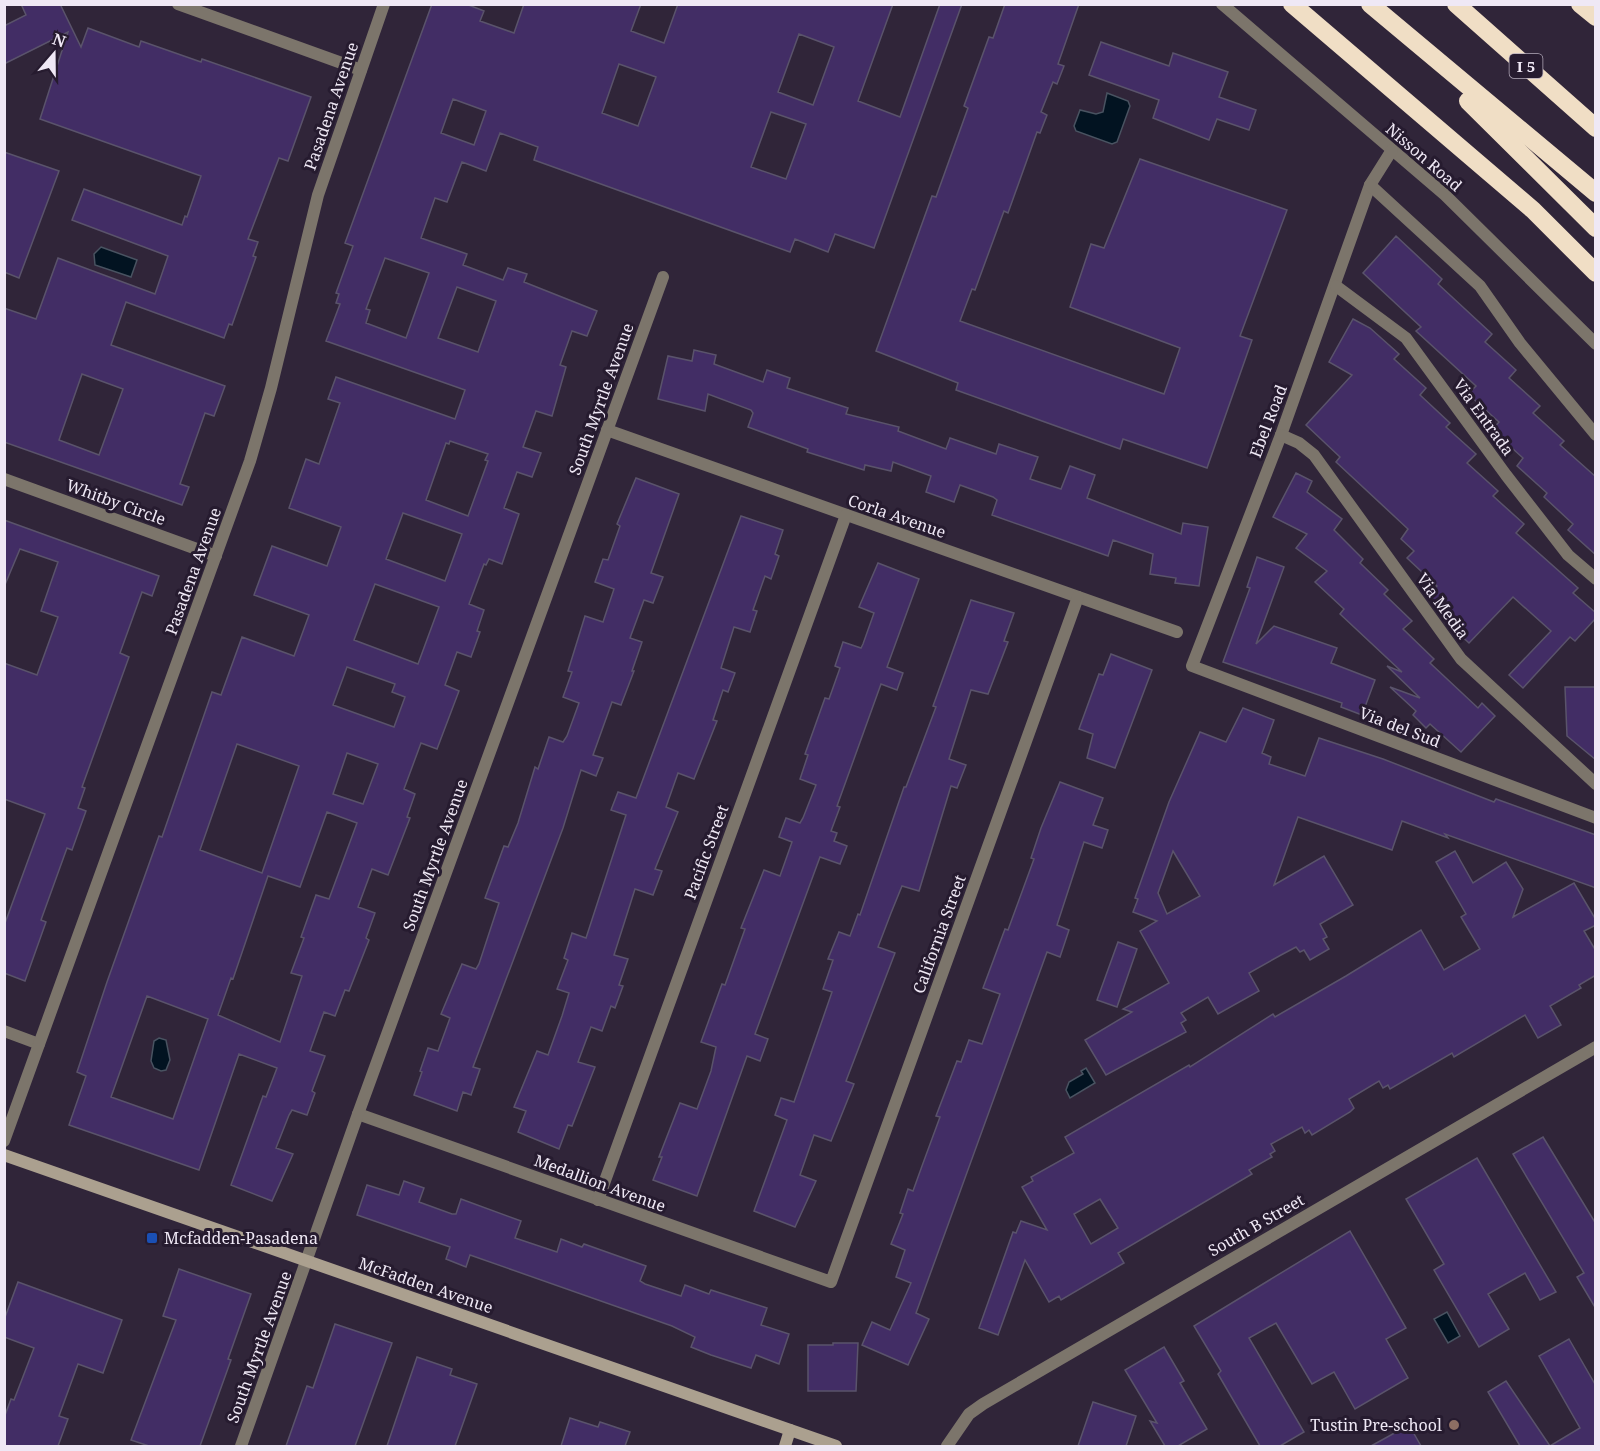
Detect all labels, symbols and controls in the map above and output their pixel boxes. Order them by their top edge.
north arrow [24,24,84,84]
text: N [49,27,69,53]
street label: Pasadena Avenue [299,39,363,173]
road number: I 5 [1510,54,1543,78]
street label: Nisson Road [1381,118,1467,196]
street label: South Myrtle Avenue [563,320,639,478]
street label: Via Entrada [1449,374,1519,460]
street label: Ebel Road [1244,381,1292,460]
street label: Whitby Circle [63,474,169,530]
street label: Corla Avenue [845,489,949,543]
street label: Pasadena Avenue [160,504,226,638]
street label: Via Media [1412,569,1474,643]
street label: Via del Sud [1356,701,1444,753]
street label: South Myrtle Avenue [397,776,473,934]
street label: Pacific Street [679,801,733,902]
street label: California Street [907,871,971,996]
street label: Medallion Avenue [531,1149,669,1217]
street label: South B Street [1204,1188,1308,1261]
place label: Mcfadden-Pasadena [164,1227,318,1249]
marker: Mcfadden-Pasadena [145,1231,159,1245]
street label: McFadden Avenue [356,1252,496,1318]
street label: South Myrtle Avenue [221,1268,297,1426]
place label: Tustin Pre-school [1310,1414,1442,1436]
marker: Tustin Pre-school [1447,1418,1461,1432]

